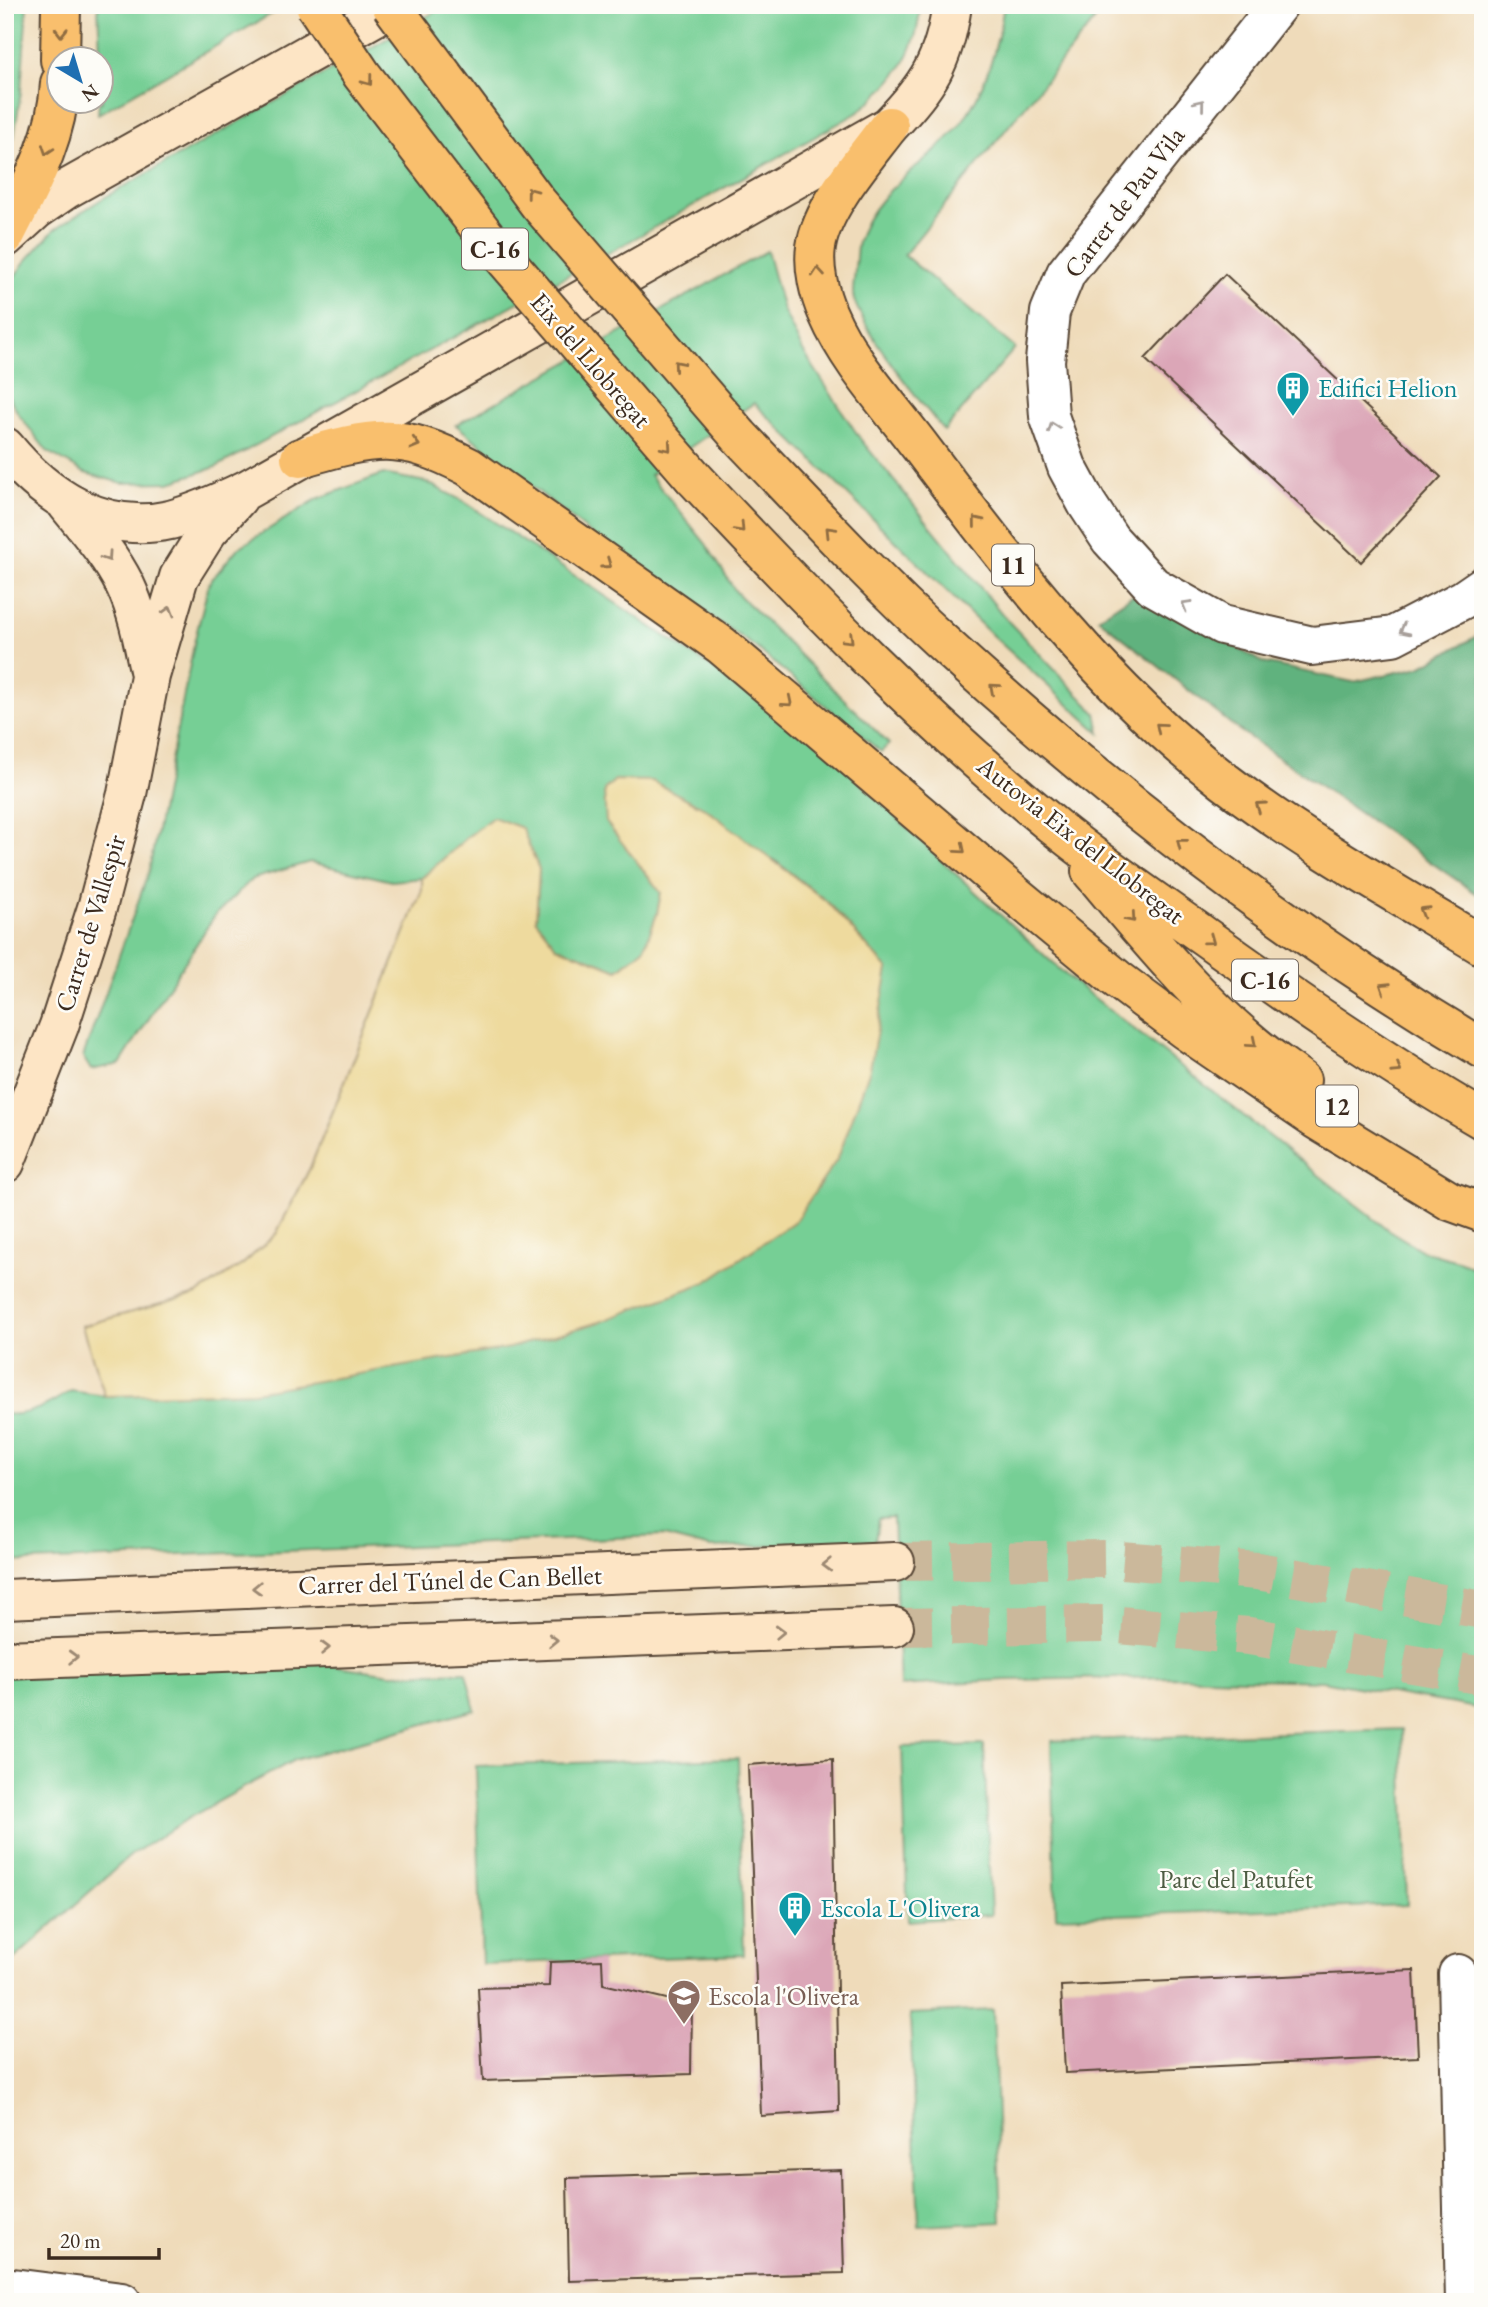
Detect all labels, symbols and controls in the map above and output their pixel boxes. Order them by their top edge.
one-way arrow [53,28,69,38]
north arrow [46,46,116,116]
one-way arrow [359,73,372,86]
text: N [76,78,104,108]
one-way arrow [1192,99,1204,112]
street label: Carrer de Pau Vila [1056,119,1192,285]
one-way arrow [41,143,55,155]
one-way arrow [526,188,539,200]
road number: C-16 [462,228,528,270]
one-way arrow [811,266,826,277]
street label: Eix del Llobregat [523,285,659,435]
one-way arrow [674,361,686,374]
building icon: Edifici Helion [1274,369,1312,418]
place label: Edifici Helion [1318,371,1458,405]
one-way arrow [1047,422,1061,434]
one-way arrow [409,436,421,451]
one-way arrow [659,439,671,452]
one-way arrow [973,516,985,529]
one-way arrow [732,520,745,533]
one-way arrow [825,526,838,539]
road number: 11 [992,544,1034,586]
one-way arrow [99,549,112,562]
one-way arrow [599,556,612,568]
one-way arrow [1181,600,1193,613]
one-way arrow [161,605,175,617]
one-way arrow [1399,622,1411,635]
one-way arrow [841,631,854,644]
one-way arrow [989,684,1002,696]
one-way arrow [779,694,792,706]
one-way arrow [1156,723,1169,735]
street label: Autovia Eix del Llobregat [970,748,1192,932]
one-way arrow [1255,802,1268,814]
street label: Carrer de Vallespir [47,830,133,1016]
one-way arrow [1176,839,1188,852]
one-way arrow [953,841,966,853]
one-way arrow [1419,906,1432,919]
one-way arrow [1122,910,1135,923]
one-way arrow [1202,932,1215,944]
road number: C-16 [1232,960,1298,1000]
one-way arrow [1378,982,1391,995]
one-way arrow [1244,1035,1257,1047]
one-way arrow [1389,1061,1402,1074]
road number: 12 [1316,1086,1358,1126]
street label: Carrer del Túnel de Can Bellet [298,1558,602,1602]
one-way arrow [821,1558,832,1573]
one-way arrow [251,1581,262,1596]
one-way arrow [775,1624,786,1639]
one-way arrow [547,1632,558,1647]
one-way arrow [320,1641,331,1656]
one-way arrow [68,1650,79,1665]
park label: Parc del Patufet [1159,1862,1313,1896]
building icon: Escola L'Olivera [776,1889,814,1938]
place label: Escola L'Olivera [820,1891,981,1925]
school or university icon: Escola l'Olivera [665,1977,703,2026]
place label: Escola l'Olivera [708,1979,860,2013]
scale bar [49,2216,159,2260]
text: 20 m [60,2227,101,2254]

